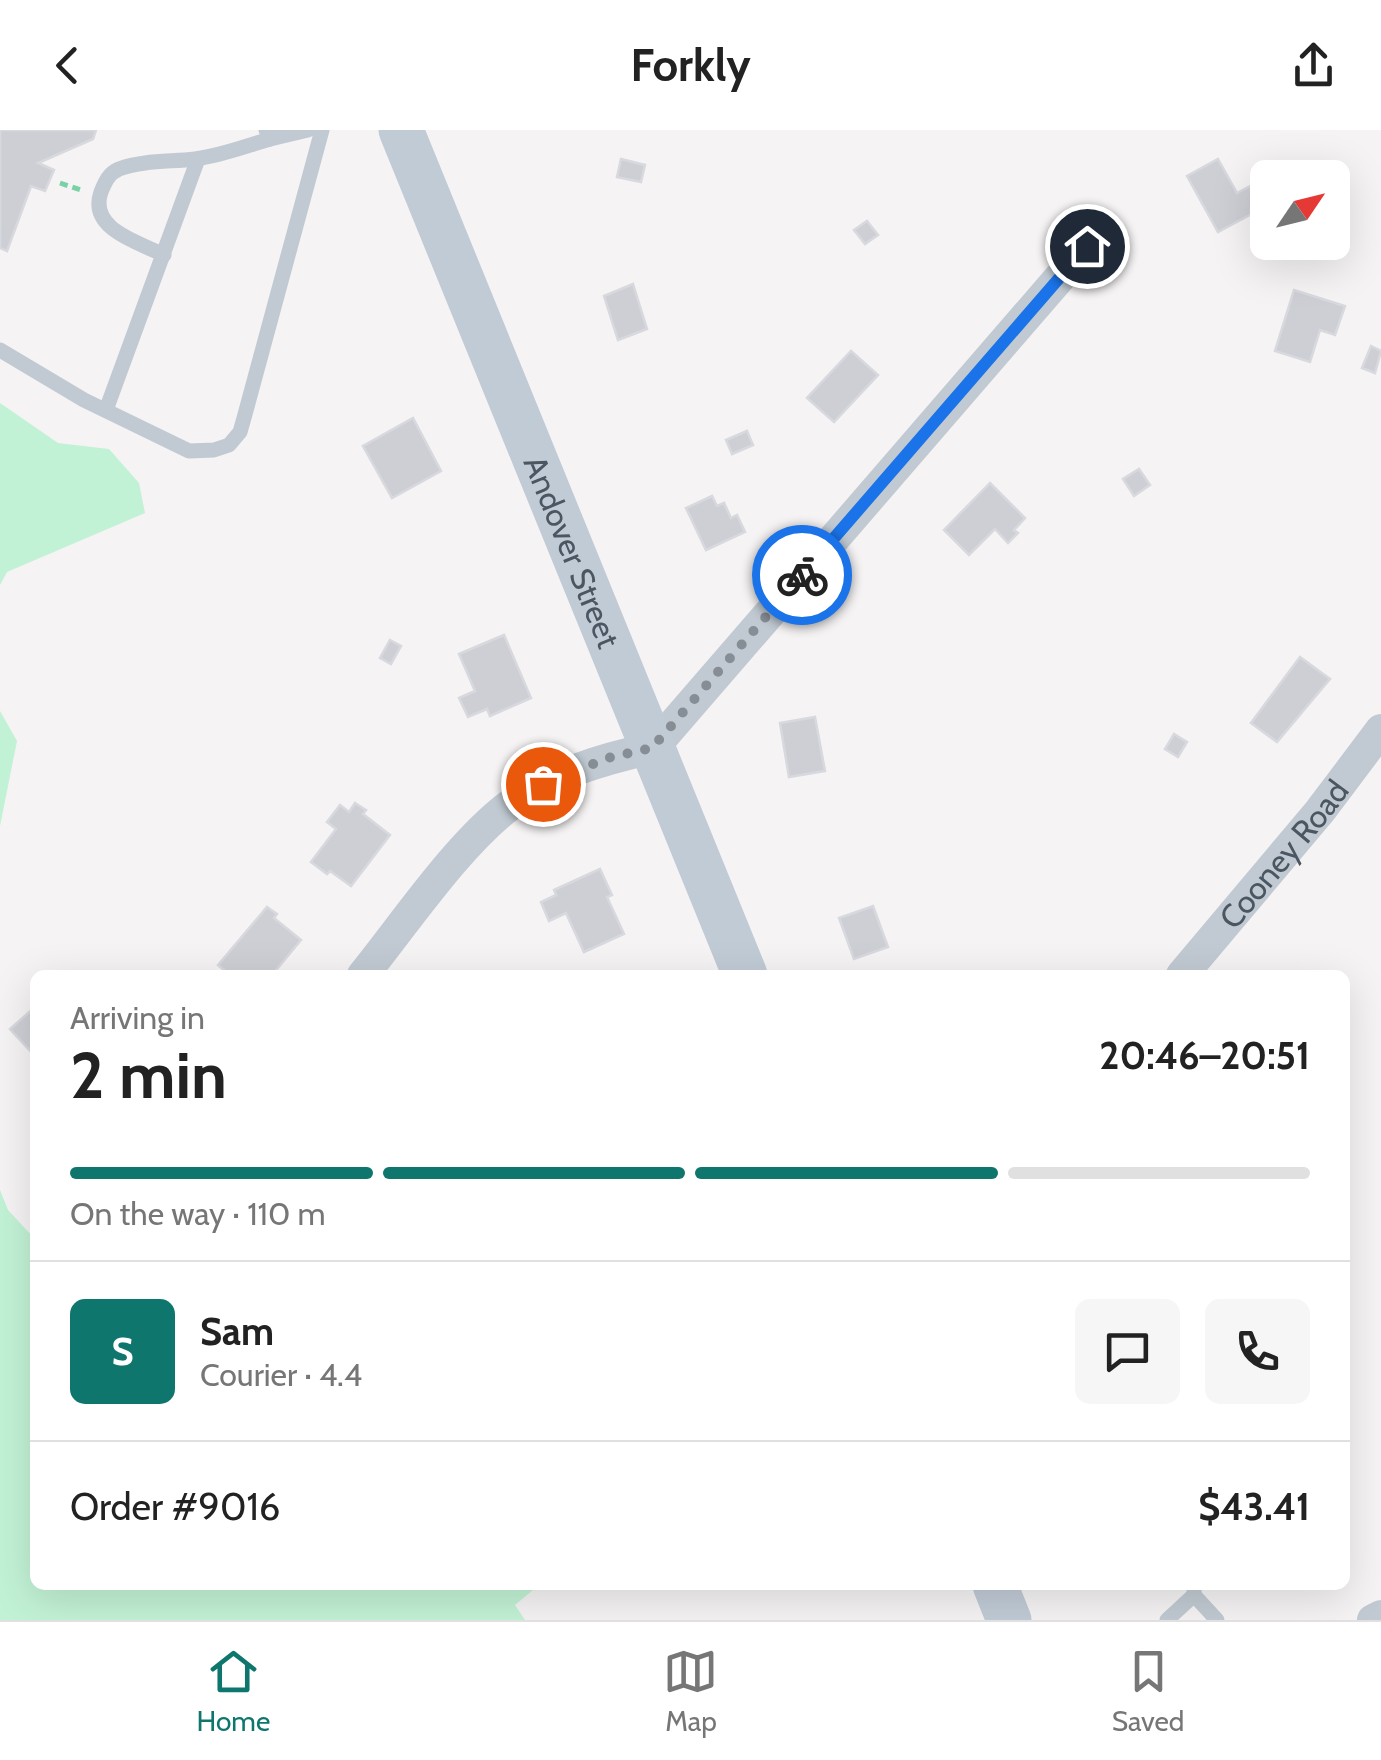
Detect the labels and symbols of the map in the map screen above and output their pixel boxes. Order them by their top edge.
north arrow [1250,160,1350,260]
pin [1045,204,1130,289]
street label: Andover Street [516,450,629,654]
courier [752,525,852,625]
pin [501,742,586,827]
street label: Cooney Road [1210,772,1356,936]

